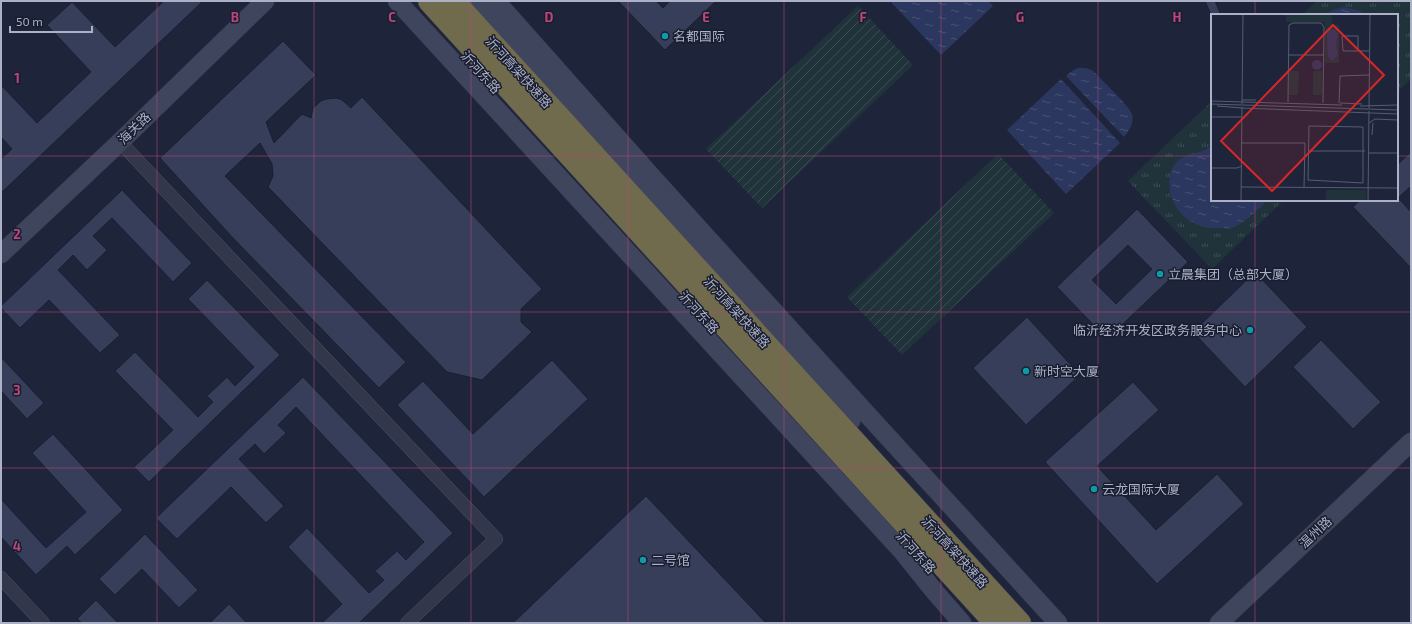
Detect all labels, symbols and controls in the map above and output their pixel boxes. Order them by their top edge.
scale bar [10,8,92,34]
text: B [231,9,239,25]
text: C [388,9,396,25]
text: D [545,9,554,25]
text: E [702,9,710,25]
text: F [859,9,867,25]
text: G [1016,9,1024,25]
text: H [1173,9,1182,25]
text: 50 m [16,14,43,28]
inset map [1211,14,1398,201]
place label: 名都国际 [673,28,725,44]
marker: 名都国际 [660,31,670,41]
street label: 沂河高架快速路 [483,33,555,111]
street label: 沂河东路 [458,47,504,97]
text: 1 [14,70,20,86]
street label: 海关路 [114,109,154,147]
text: 2 [13,226,21,242]
place label: 立晨集团（总部大厦） [1168,266,1298,282]
marker: 立晨集团（总部大厦） [1155,269,1165,279]
street label: 沂河高架快速路 [701,273,773,351]
street label: 沂河东路 [676,287,722,337]
place label: 临沂经济开发区政务服务中心 [1073,322,1242,338]
marker: 临沂经济开发区政务服务中心 [1245,325,1255,335]
place label: 新时空大厦 [1034,363,1099,379]
marker: 新时空大厦 [1021,366,1031,376]
text: 3 [13,382,21,398]
place label: 云龙国际大厦 [1102,481,1180,497]
marker: 云龙国际大厦 [1089,484,1099,494]
street label: 沂河高架快速路 [919,513,991,591]
street label: 温州路 [1295,513,1335,551]
street label: 沂河东路 [893,527,939,577]
text: 4 [13,538,21,554]
place label: 二号馆 [651,552,690,568]
marker: 二号馆 [638,555,648,565]

